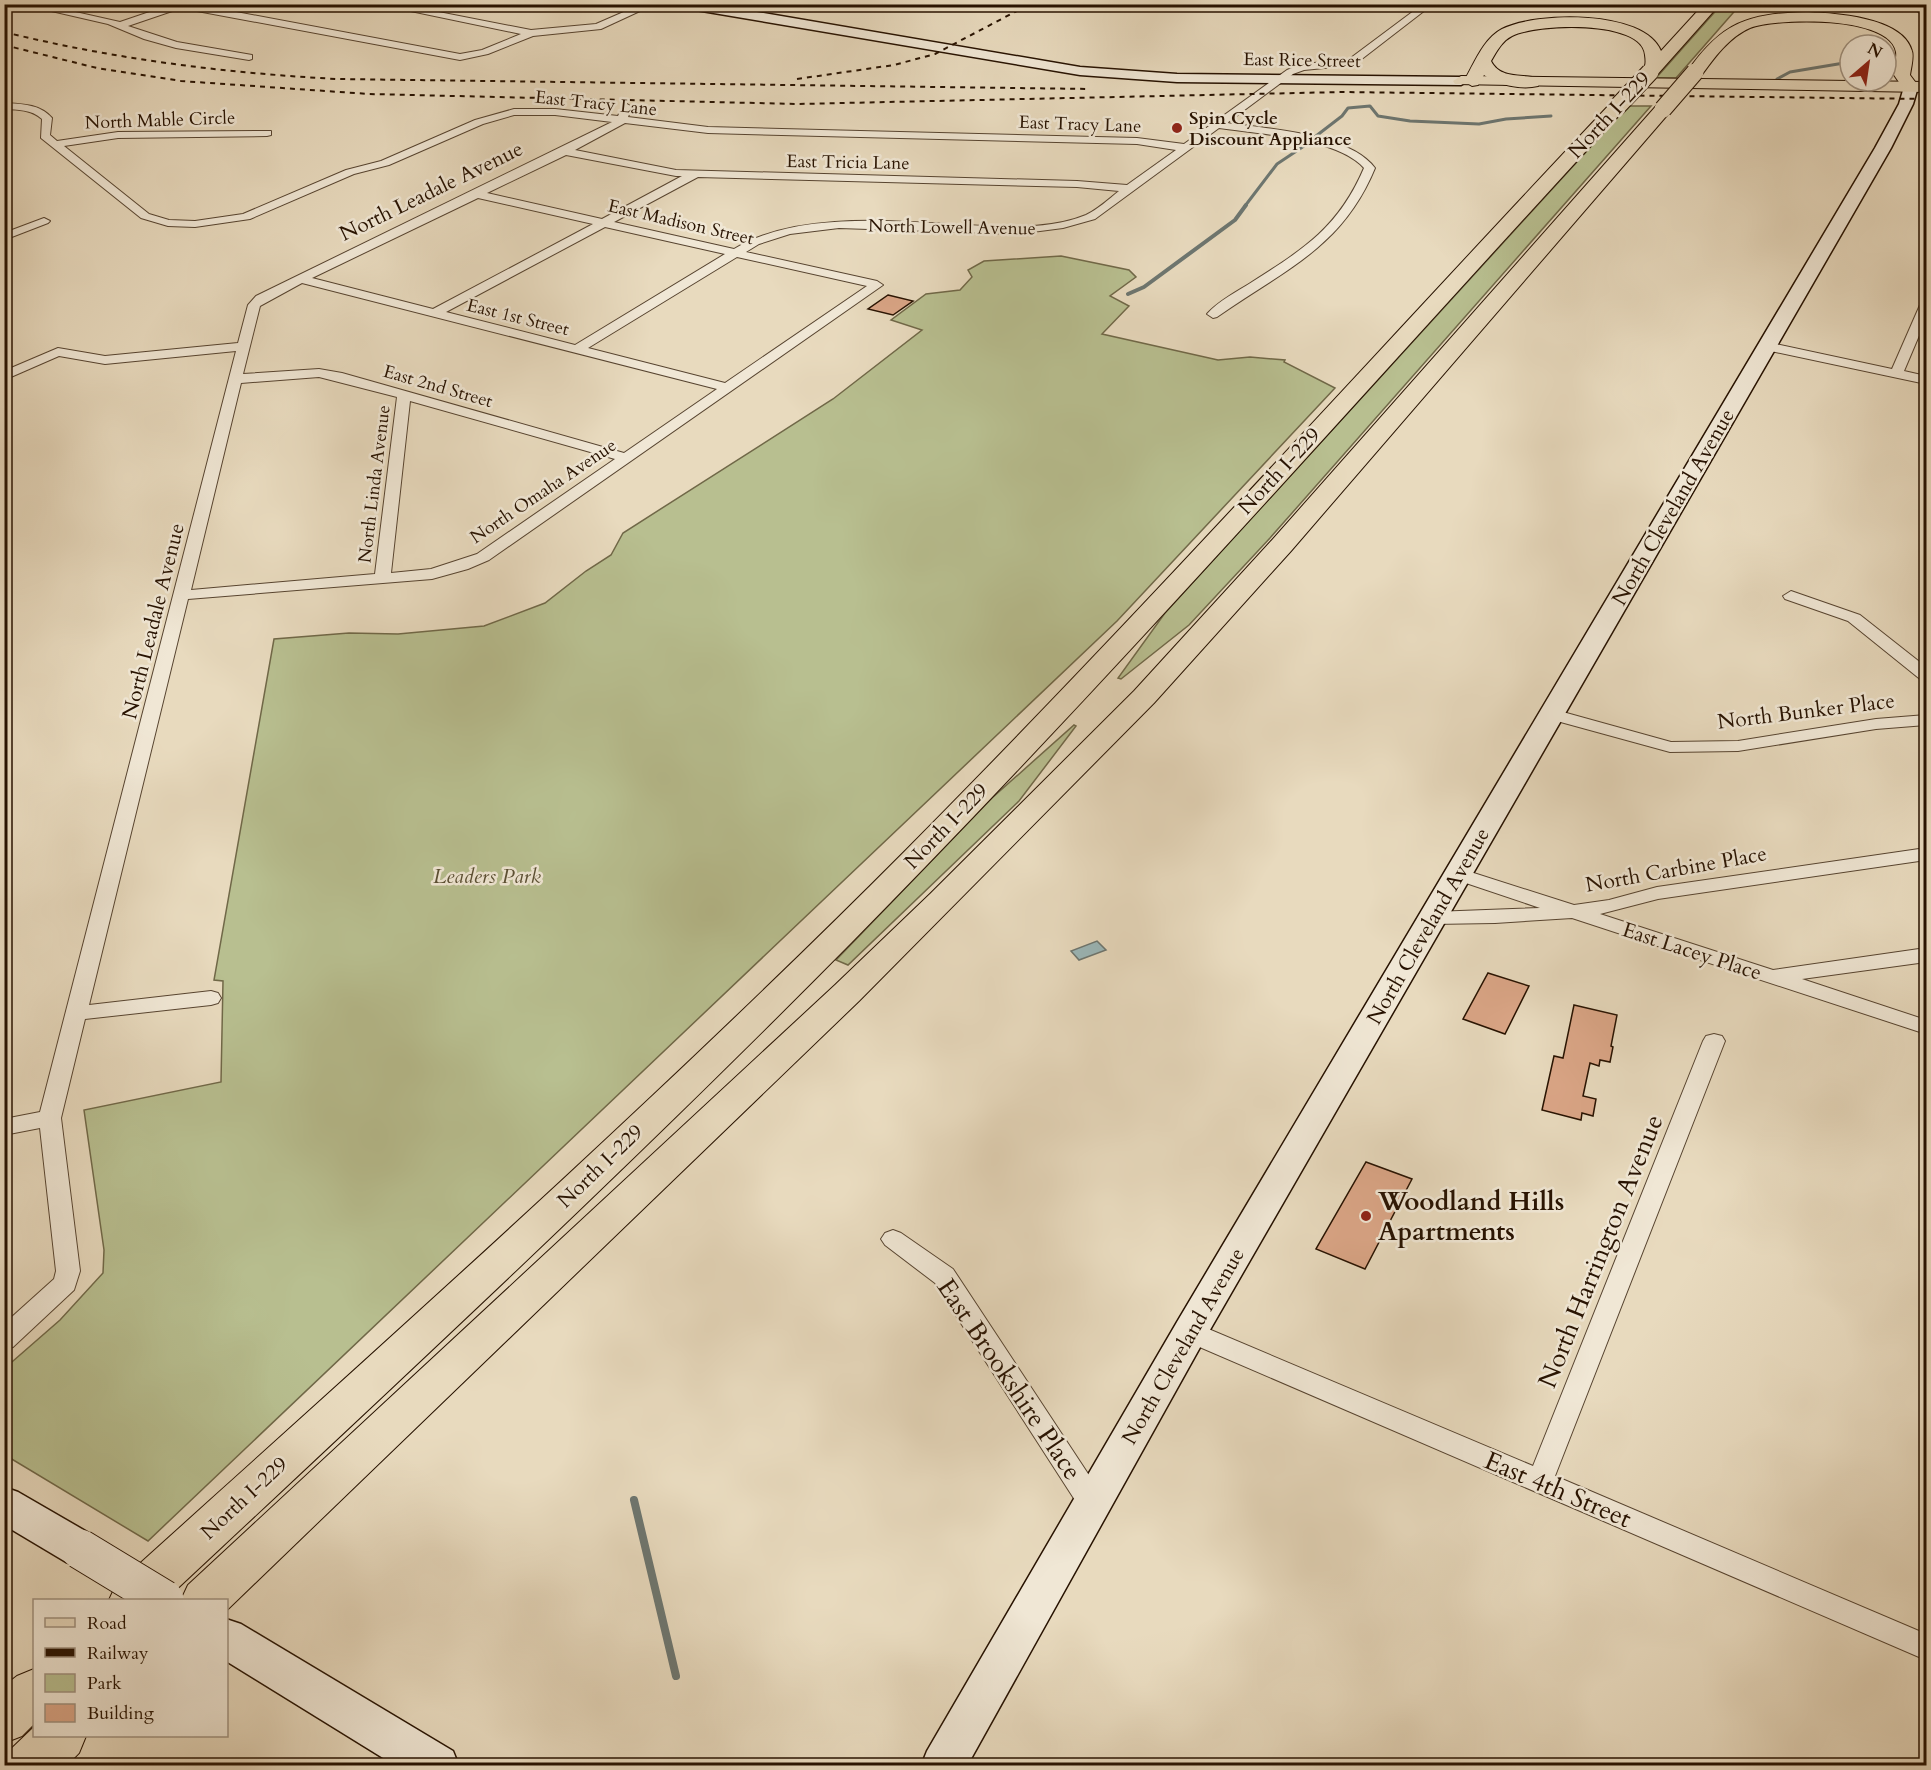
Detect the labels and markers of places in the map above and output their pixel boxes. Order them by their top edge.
place label: Spin Cycle Discount Appliance [1189,106,1352,152]
marker: Spin Cycle Discount Appliance [1170,121,1184,135]
place label: Woodland Hills Apartments [1377,1184,1564,1249]
marker: Woodland Hills Apartments [1359,1209,1373,1223]

